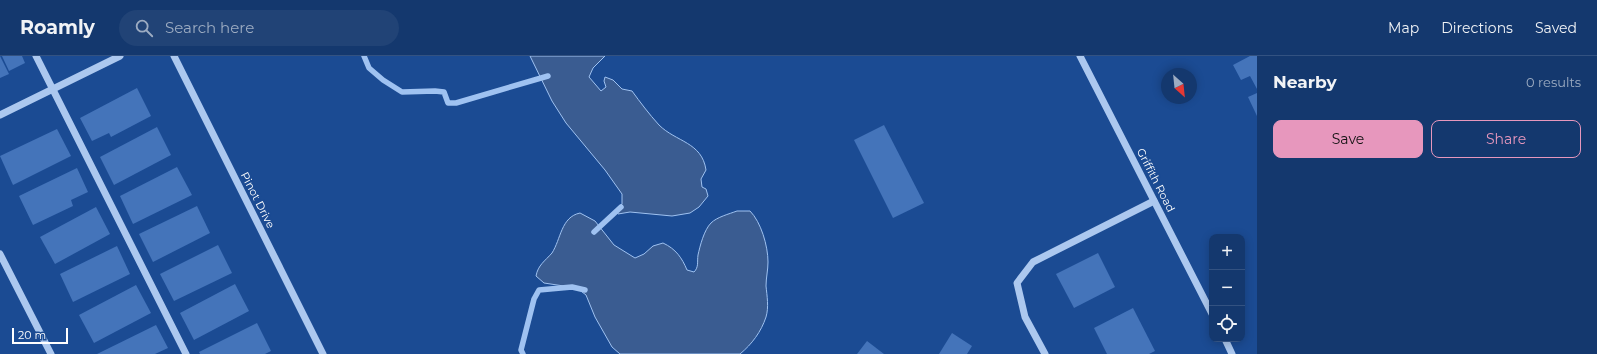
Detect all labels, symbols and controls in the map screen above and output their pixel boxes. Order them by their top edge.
search box [119,10,399,46]
text: Roamly [20,16,95,39]
icon: search [133,17,155,39]
text: Search here [165,18,254,37]
text: Map [1388,19,1419,37]
text: Directions [1441,19,1513,37]
text: Saved [1535,19,1577,37]
north arrow [1161,68,1197,104]
text: Nearby [1273,72,1337,92]
text: 0 results [1526,74,1581,90]
button: Save [1273,120,1423,158]
button: Share [1431,120,1581,158]
street label: Griffith Road [1134,146,1178,214]
street label: Pinot Drive [238,169,278,231]
map controls [1209,234,1245,342]
button: + [1209,234,1245,270]
button: − [1209,270,1245,306]
button: locate [1209,306,1245,342]
scale bar [12,326,68,345]
text: 20 m [18,328,46,342]

